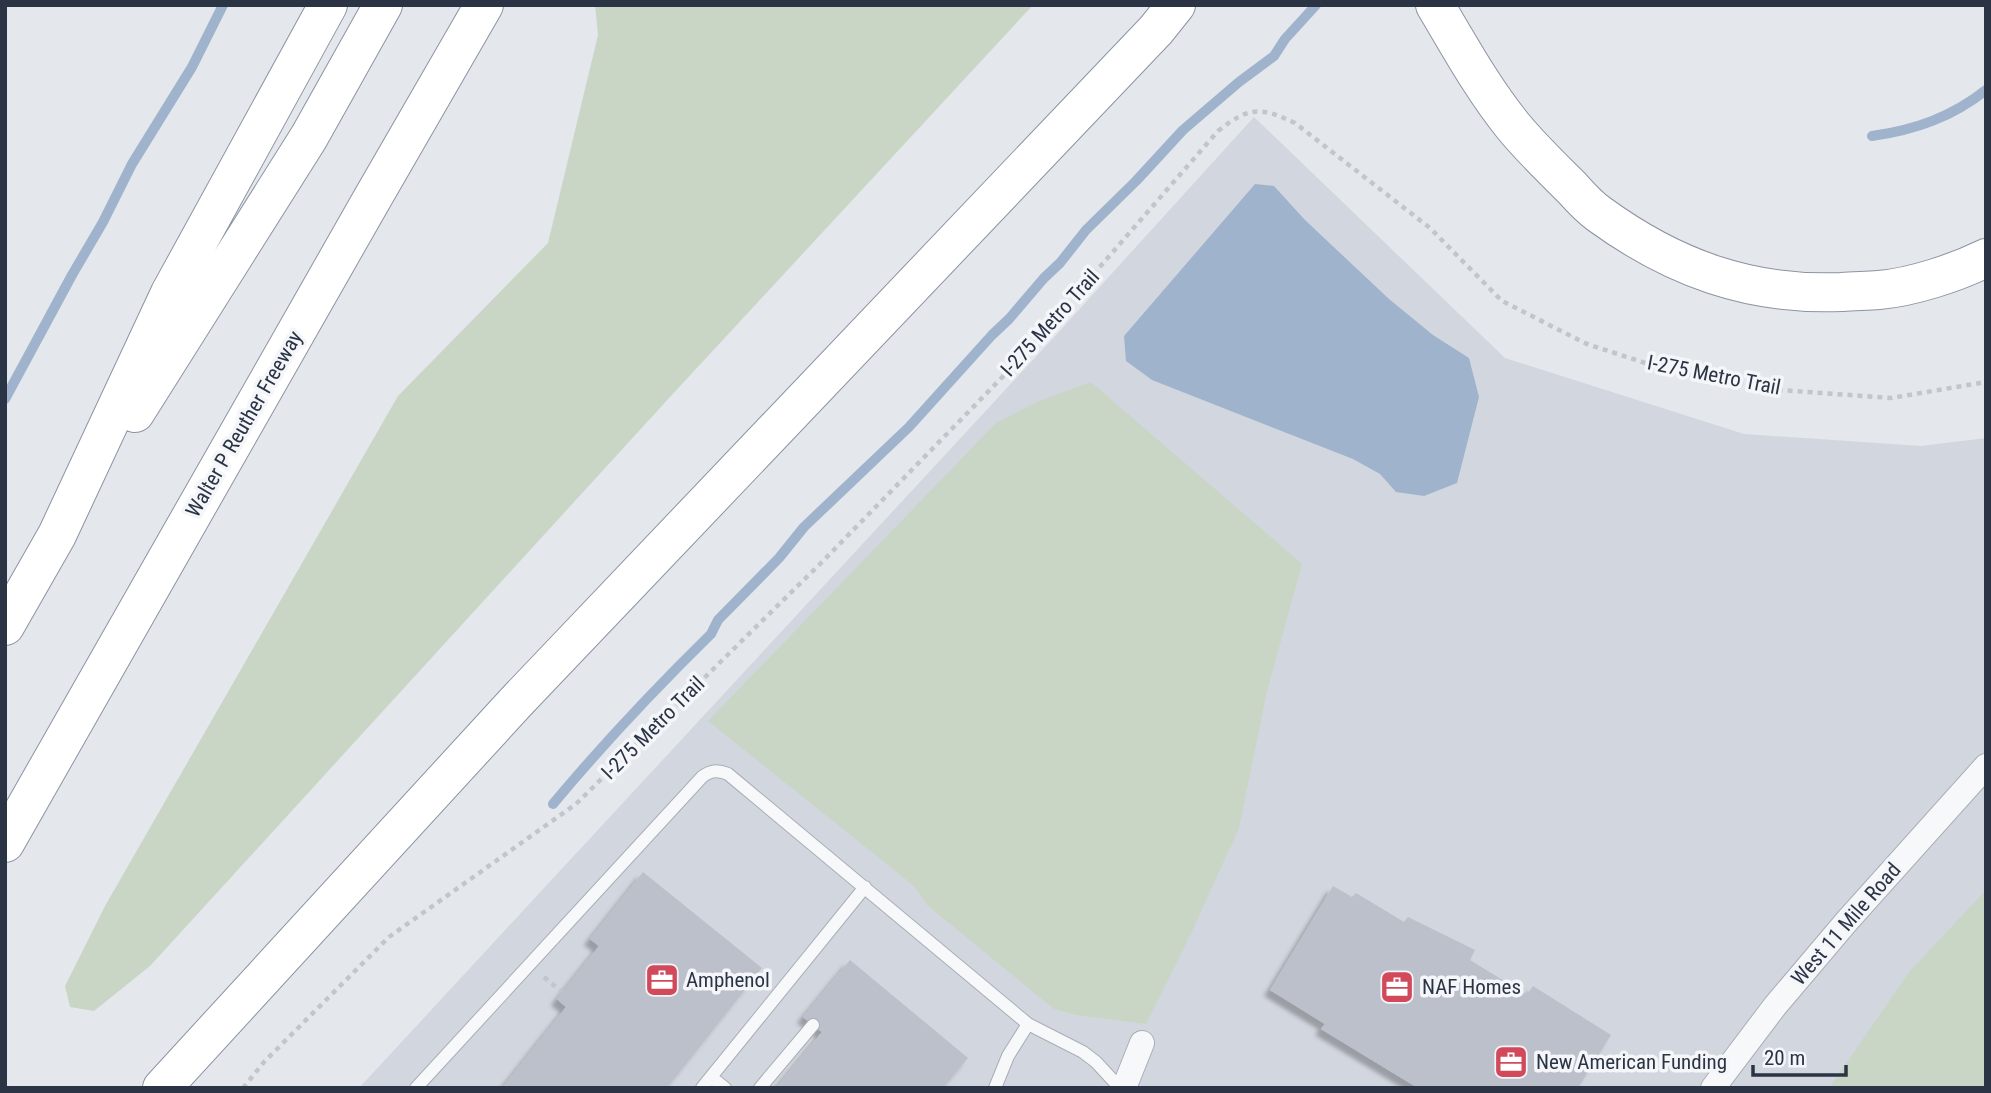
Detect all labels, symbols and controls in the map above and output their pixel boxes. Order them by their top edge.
street label: I-275 Metro Trail [996,265,1104,381]
street label: Walter P Reuther Freeway [181,326,307,521]
street label: I-275 Metro Trail [1645,350,1783,400]
street label: I-275 Metro Trail [597,672,709,784]
street label: West 11 Mile Road [1786,858,1906,990]
office icon: Amphenol [643,961,681,999]
place label: Amphenol [686,968,770,992]
office icon: NAF Homes [1378,968,1416,1006]
place label: NAF Homes [1422,975,1521,999]
scale bar [1753,1034,1846,1078]
office icon: New American Funding [1492,1043,1530,1081]
text: 20 m [1764,1046,1805,1070]
place label: New American Funding [1536,1050,1727,1074]

